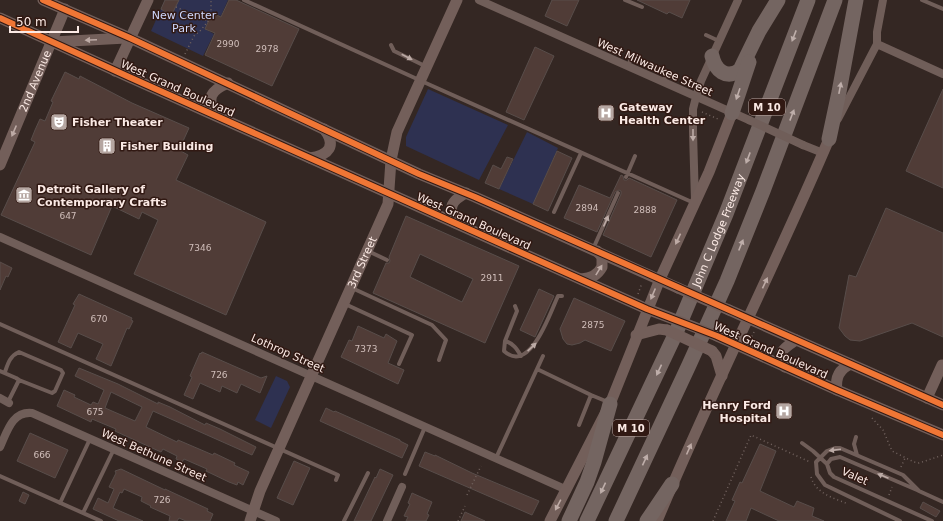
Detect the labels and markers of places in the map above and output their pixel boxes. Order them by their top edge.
place label: Gateway Health Center [619,101,706,127]
hospital icon: Gateway Health Center [596,103,616,123]
theatre icon: Fisher Theater [49,112,69,132]
place label: Fisher Theater [72,116,163,129]
building icon: Fisher Building [97,136,117,156]
place label: Fisher Building [120,140,213,153]
place label: Detroit Gallery of Contemporary Crafts [37,183,167,209]
museum icon: Detroit Gallery of Contemporary Crafts [14,185,34,205]
place label: Henry Ford Hospital [702,399,771,425]
hospital icon: Henry Ford Hospital [774,401,794,421]

